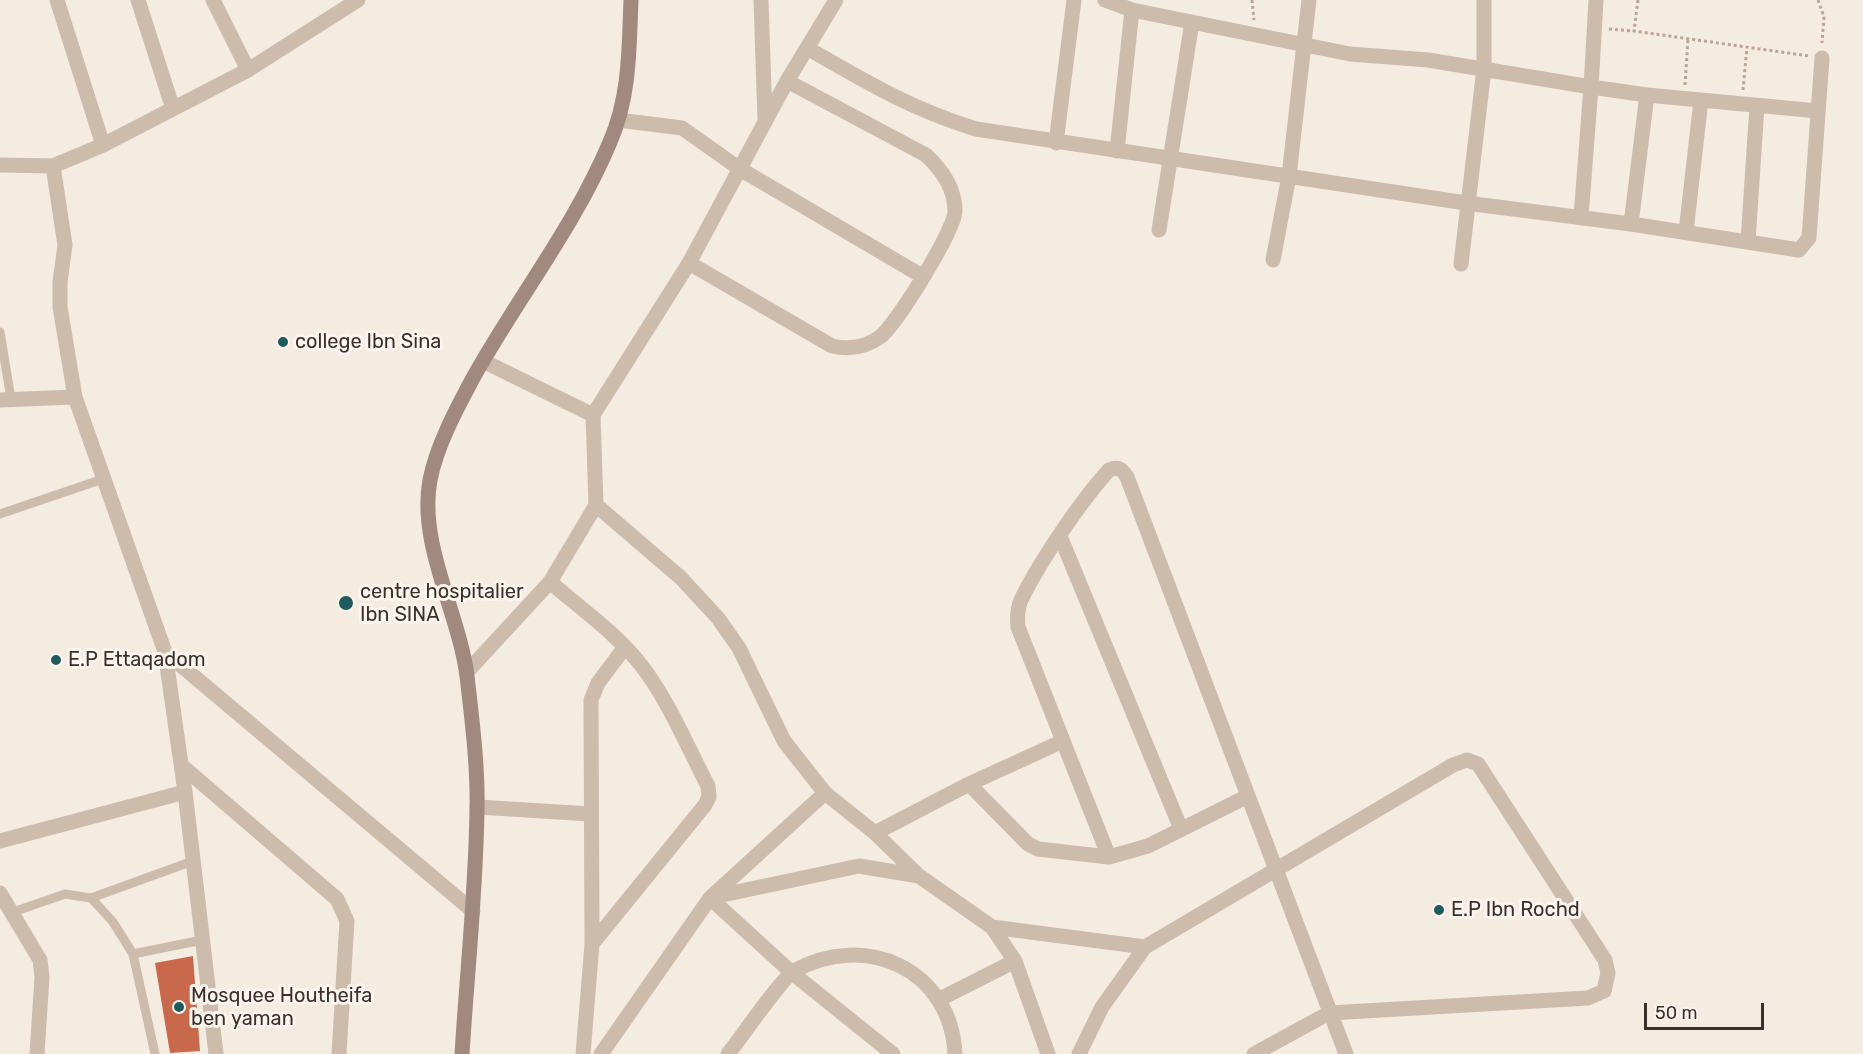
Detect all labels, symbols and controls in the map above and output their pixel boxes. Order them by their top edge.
place label: college Ibn Sina [295,330,441,354]
marker: college Ibn Sina [276,335,290,349]
place label: centre hospitalier Ibn SINA [360,580,524,627]
marker: centre hospitalier Ibn SINA [337,594,355,612]
place label: E.P Ettaqadom [68,648,205,672]
marker: E.P Ettaqadom [49,653,63,667]
place label: E.P Ibn Rochd [1451,898,1580,922]
marker: E.P Ibn Rochd [1432,903,1446,917]
place label: Mosquee Houtheifa ben yaman [191,984,372,1031]
scale bar [1647,991,1767,1029]
marker: Mosquee Houtheifa ben yaman [172,1000,186,1014]
text: 50 m [1655,1002,1698,1024]

